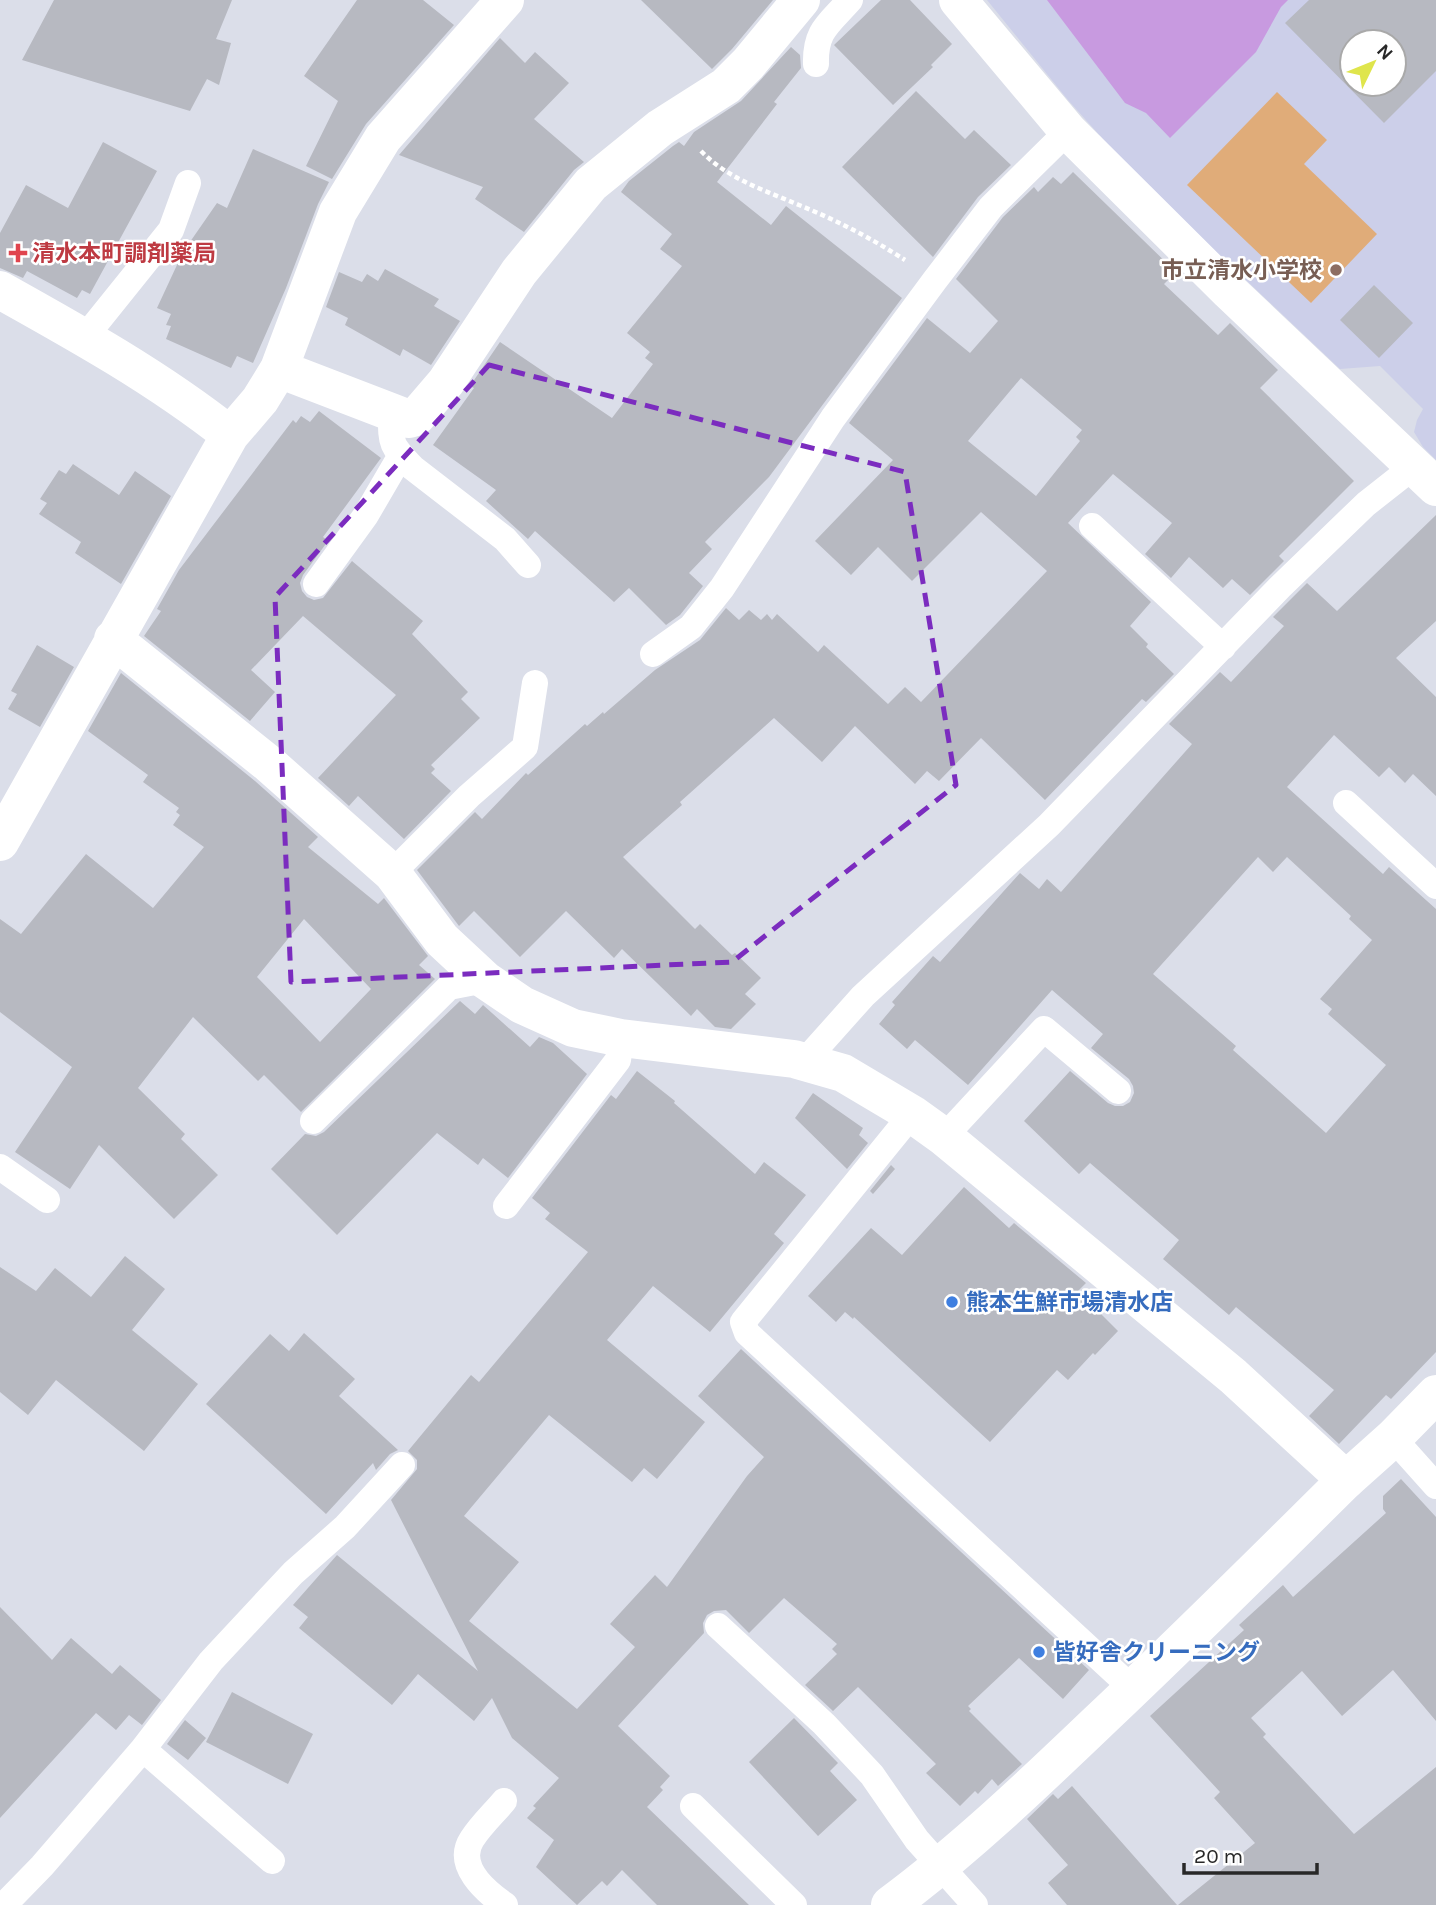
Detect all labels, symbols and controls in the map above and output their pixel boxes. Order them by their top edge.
north arrow [1338,28,1408,98]
text: N [1372,40,1397,65]
place label: 清水本町調剤薬局 [32,240,216,267]
marker: 清水本町調剤薬局 [10,245,26,261]
place label: 市立清水小学校 [1161,257,1322,284]
marker: 市立清水小学校 [1328,262,1344,278]
place label: 熊本生鮮市場清水店 [966,1289,1173,1316]
marker: 熊本生鮮市場清水店 [944,1294,960,1310]
place label: 皆好舎クリーニング [1053,1639,1260,1666]
marker: 皆好舎クリーニング [1031,1644,1047,1660]
scale bar [1184,1832,1317,1876]
text: 20 m [1194,1844,1243,1868]

